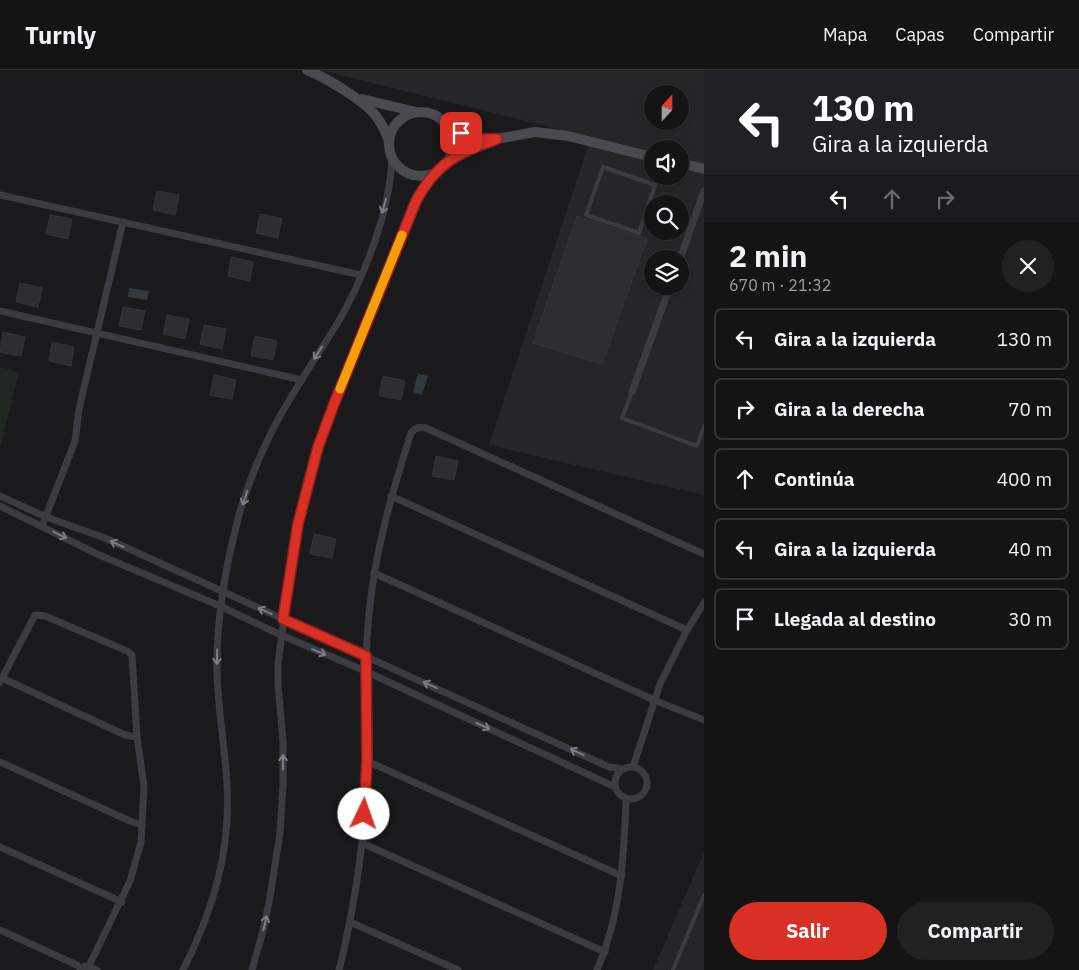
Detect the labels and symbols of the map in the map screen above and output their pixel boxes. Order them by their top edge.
north arrow [644,85,689,130]
pin [440,112,482,154]
one-way arrow [379,197,388,213]
one-way arrow [313,346,323,360]
one-way arrow [240,489,249,505]
one-way arrow [52,530,67,540]
one-way arrow [110,538,125,548]
one-way arrow [258,605,273,615]
one-way arrow [311,647,326,657]
one-way arrow [213,649,222,665]
one-way arrow [423,679,438,689]
one-way arrow [476,721,491,731]
one-way arrow [570,747,585,756]
one-way arrow [278,754,288,770]
position arrow [337,787,389,839]
one-way arrow [260,916,270,932]

